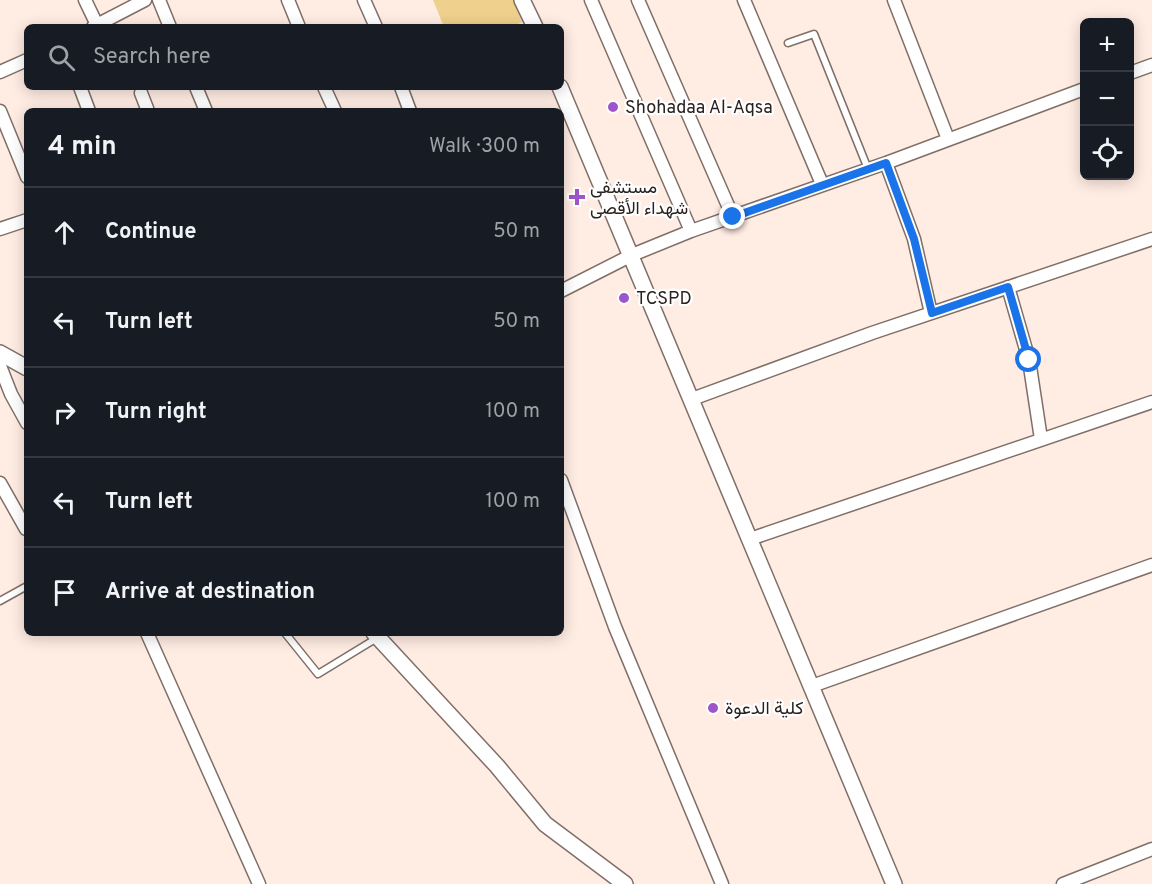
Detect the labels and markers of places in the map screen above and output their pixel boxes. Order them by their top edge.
place label: Shohadaa Al-Aqsa [625,97,773,120]
marker: Shohadaa Al-Aqsa [606,100,620,114]
place label: مستشفى شهداء الأقصى [590,177,688,221]
marker: مستشفى شهداء الأقصى [568,188,586,206]
place label: TCSPD [636,288,692,311]
marker: TCSPD [617,291,631,305]
place label: كلية الدعوة [725,698,804,721]
marker: كلية الدعوة [706,701,720,715]

